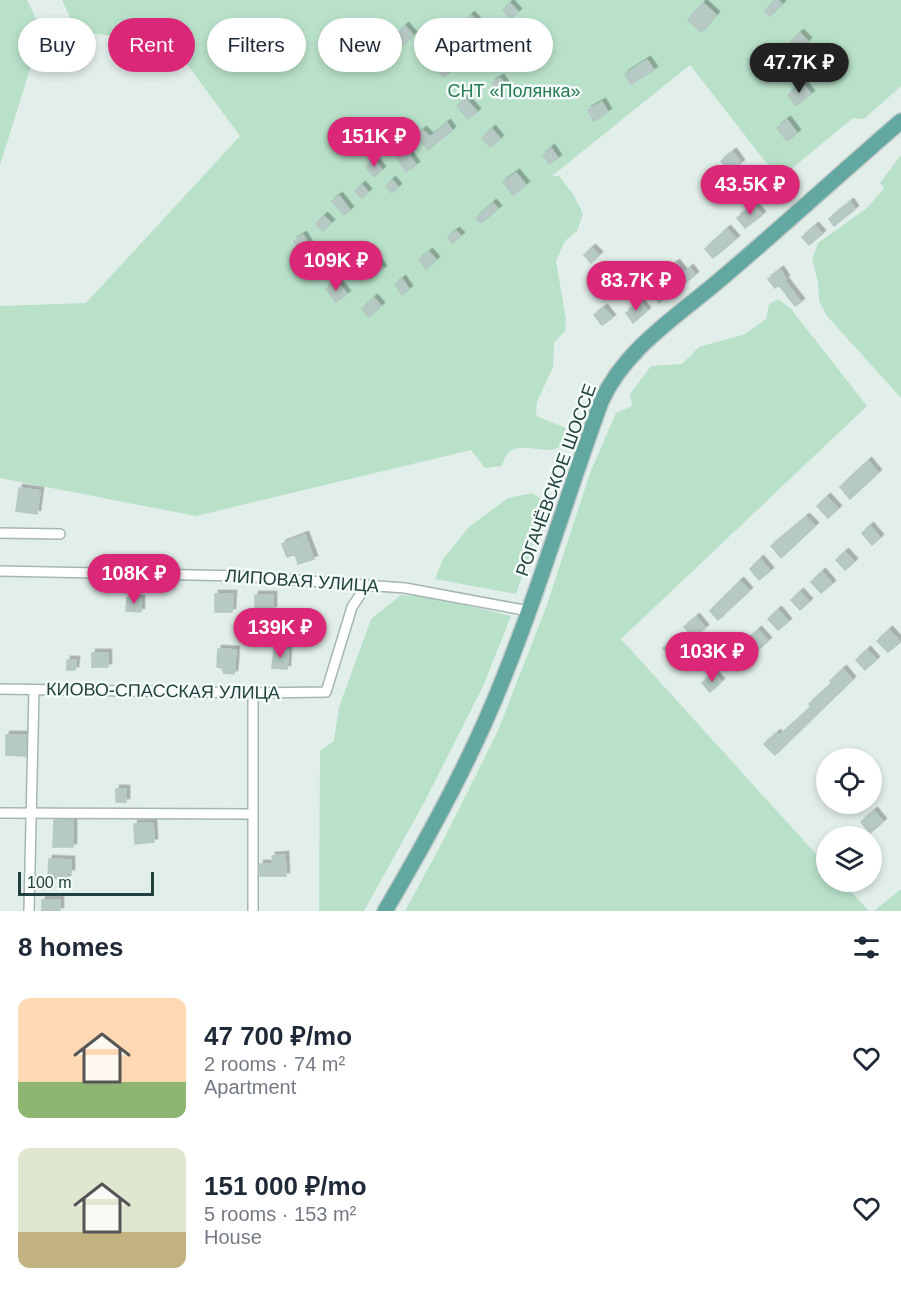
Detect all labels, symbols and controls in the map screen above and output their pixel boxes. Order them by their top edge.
chip: Buy [18,18,96,72]
chip: Rent [108,18,195,72]
chip: Filters [207,18,306,72]
chip: New [318,18,402,72]
chip: Apartment [414,18,553,72]
pin: 47.7K ₽ [744,43,854,94]
text: 47.7K ₽ [764,51,834,73]
park label: СНТ «Полянка» [447,81,581,101]
pin: 151K ₽ [325,117,423,168]
text: 151K ₽ [341,125,407,147]
pin: 43.5K ₽ [695,165,805,216]
text: 43.5K ₽ [715,173,785,195]
pin: 109K ₽ [287,241,385,292]
text: 109K ₽ [303,249,369,271]
pin: 83.7K ₽ [581,261,691,312]
text: 83.7K ₽ [601,269,671,291]
street label: РОГАЧЁВСКОЕ ШОССЕ [512,381,600,579]
pin: 108K ₽ [85,554,183,605]
text: 108K ₽ [101,562,167,584]
street label: ЛИПОВАЯ УЛИЦА [224,566,380,596]
pin: 139K ₽ [231,608,329,659]
text: 139K ₽ [247,616,313,638]
pin: 103K ₽ [663,632,761,683]
text: 103K ₽ [679,640,745,662]
street label: КИОВО-СПАССКАЯ УЛИЦА [46,679,280,703]
map controls [816,748,882,892]
button: locate [816,748,882,814]
button: layers [816,826,882,892]
scale bar [18,869,154,896]
text: 100 m [27,874,71,891]
icon: filters [850,931,883,964]
text: 8 homes [18,932,124,962]
text: 47 700 ₽/mo [204,1021,352,1051]
icon: home [66,1022,138,1094]
icon: heart [850,1042,883,1075]
text: 2 rooms · 74 m² [204,1053,345,1075]
text: Apartment [204,1076,296,1098]
text: 151 000 ₽/mo [204,1171,367,1201]
icon: home [66,1172,138,1244]
icon: heart [850,1192,883,1225]
text: 5 rooms · 153 m² [204,1203,356,1225]
text: House [204,1226,262,1248]

